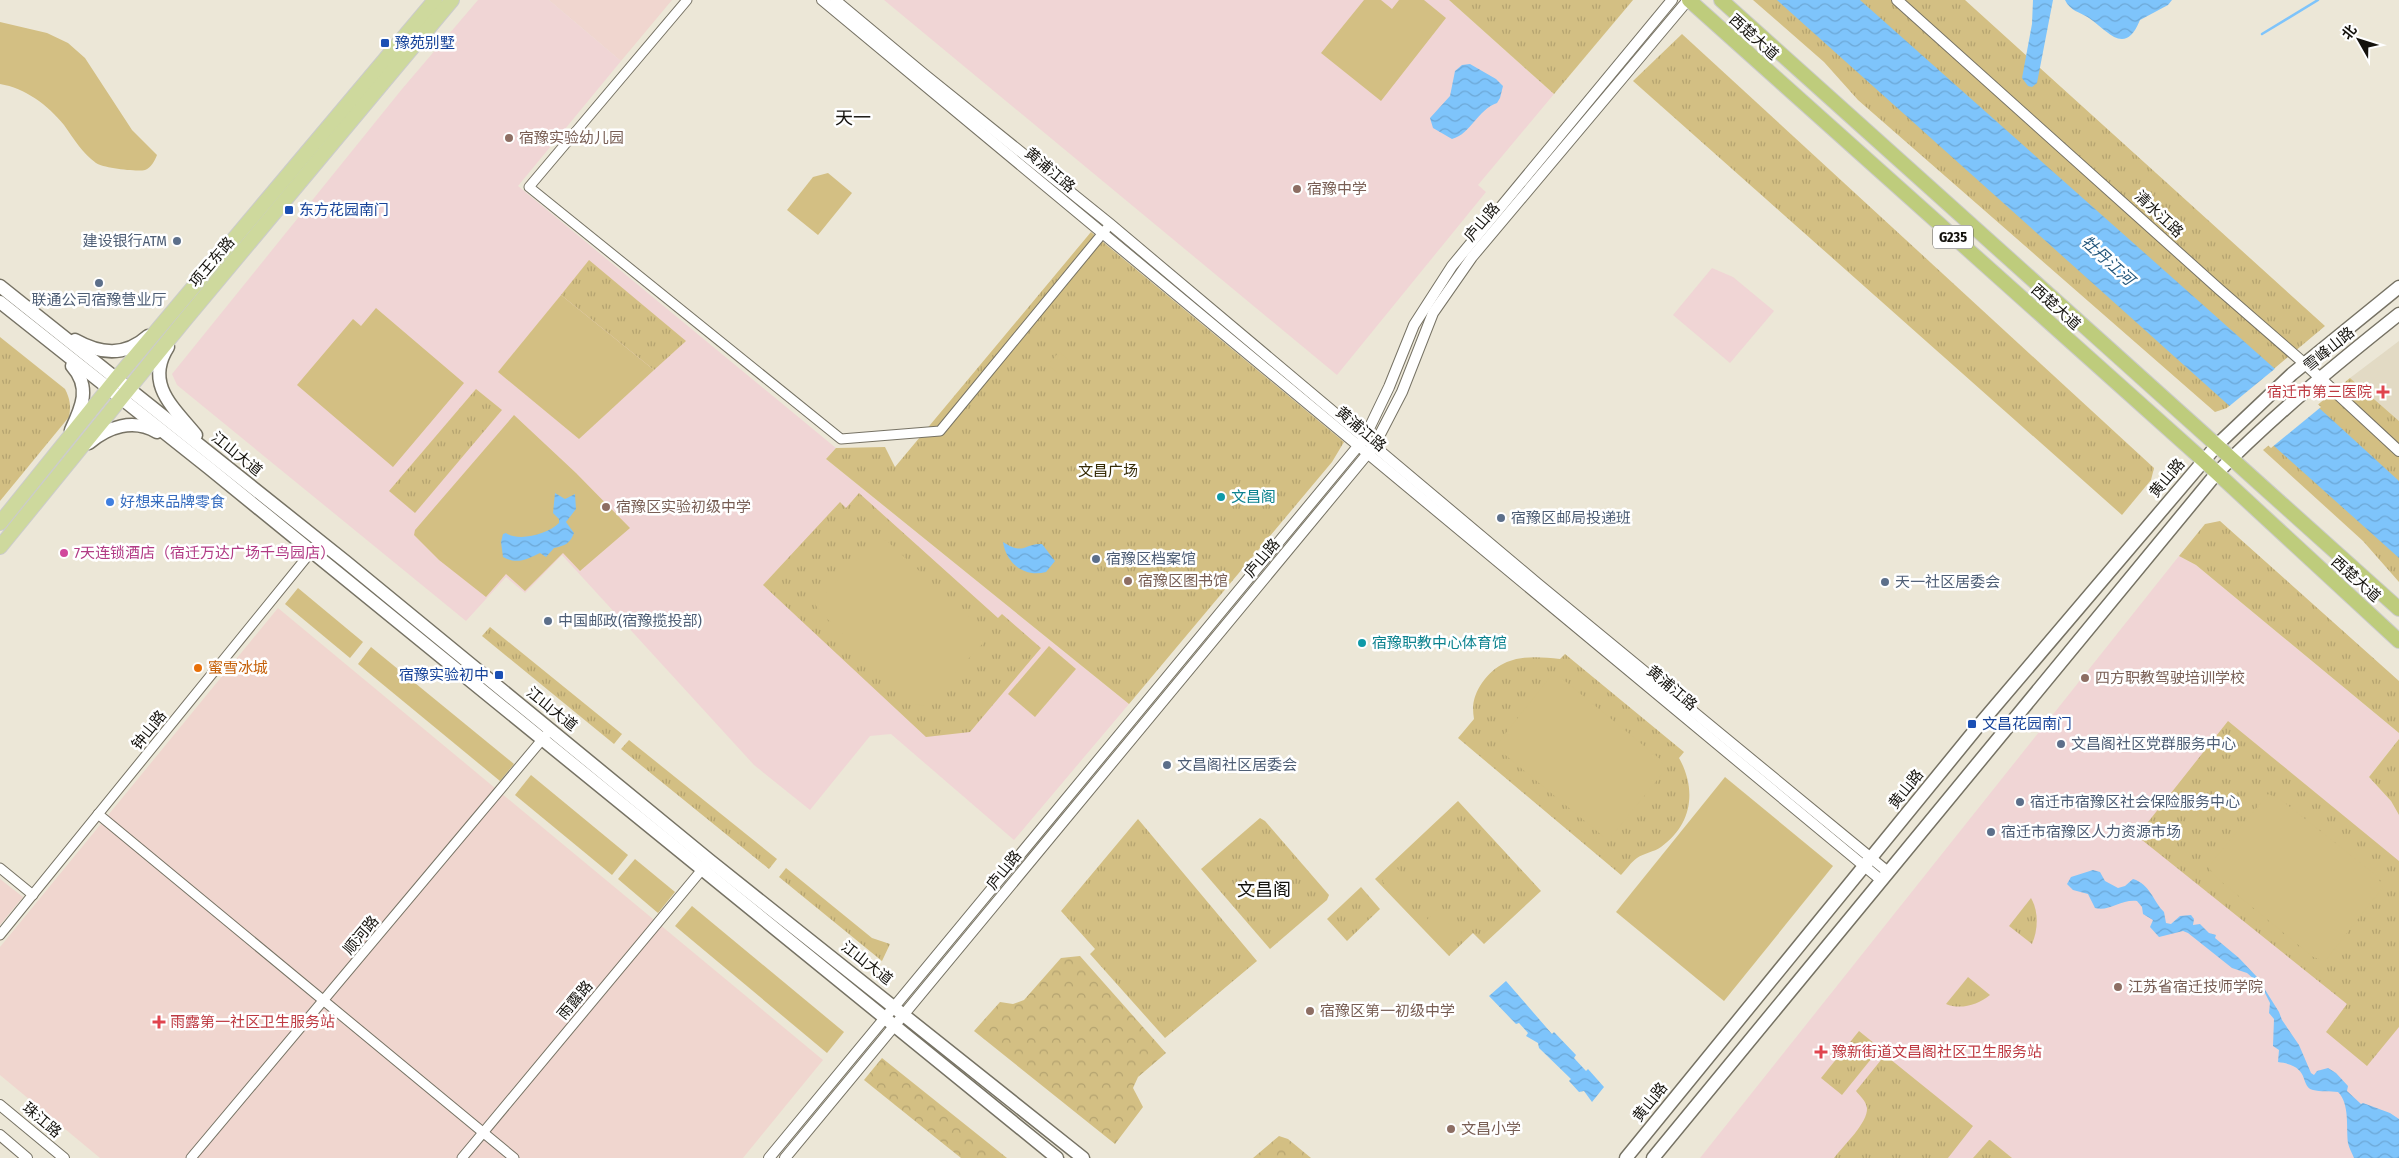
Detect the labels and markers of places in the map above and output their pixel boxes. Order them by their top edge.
place label: 豫苑别墅 [395,34,455,52]
marker: 豫苑别墅 [379,37,391,49]
place label: 宿豫实验幼儿园 [519,129,624,147]
marker: 宿豫实验幼儿园 [503,132,515,144]
place label: 宿豫中学 [1307,180,1367,198]
marker: 宿豫中学 [1291,183,1303,195]
place label: 东方花园南门 [299,201,389,219]
marker: 东方花园南门 [283,204,295,216]
place label: 建设银行ATM [83,232,167,250]
marker: 建设银行ATM [171,235,183,247]
marker: 联通公司宿豫营业厅 [93,277,105,289]
place label: 联通公司宿豫营业厅 [31,291,167,309]
place label: 宿迁市第三医院 [2267,383,2372,401]
marker: 宿迁市第三医院 [2376,385,2390,399]
place label: 文昌阁 [1231,488,1276,506]
marker: 文昌阁 [1215,491,1227,503]
place label: 好想来品牌零食 [120,493,225,511]
marker: 好想来品牌零食 [104,496,116,508]
place label: 宿豫区实验初级中学 [616,498,751,516]
marker: 宿豫区实验初级中学 [600,501,612,513]
place label: 宿豫区邮局投递班 [1511,509,1631,527]
marker: 宿豫区邮局投递班 [1495,512,1507,524]
place label: 7天连锁酒店（宿迁万达广场千鸟园店） [74,544,335,562]
marker: 7天连锁酒店（宿迁万达广场千鸟园店） [58,547,70,559]
place label: 宿豫区档案馆 [1106,550,1196,568]
marker: 宿豫区档案馆 [1090,553,1102,565]
place label: 宿豫区图书馆 [1138,572,1228,590]
place label: 天一社区居委会 [1895,573,2000,591]
marker: 宿豫区图书馆 [1122,575,1134,587]
marker: 天一社区居委会 [1879,576,1891,588]
place label: 中国邮政(宿豫揽投部) [558,612,702,630]
marker: 中国邮政(宿豫揽投部) [542,615,554,627]
place label: 宿豫职教中心体育馆 [1372,634,1507,652]
marker: 宿豫职教中心体育馆 [1356,637,1368,649]
place label: 蜜雪冰城 [208,659,268,677]
marker: 蜜雪冰城 [192,662,204,674]
place label: 宿豫实验初中 [399,666,489,684]
marker: 宿豫实验初中 [493,669,505,681]
place label: 四方职教驾驶培训学校 [2095,669,2245,687]
marker: 四方职教驾驶培训学校 [2079,672,2091,684]
place label: 文昌花园南门 [1982,715,2072,733]
marker: 文昌花园南门 [1966,718,1978,730]
place label: 文昌阁社区党群服务中心 [2071,735,2236,753]
marker: 文昌阁社区党群服务中心 [2055,738,2067,750]
place label: 文昌阁社区居委会 [1177,756,1297,774]
marker: 文昌阁社区居委会 [1161,759,1173,771]
place label: 宿迁市宿豫区社会保险服务中心 [2030,793,2240,811]
marker: 宿迁市宿豫区社会保险服务中心 [2014,796,2026,808]
place label: 宿迁市宿豫区人力资源市场 [2001,823,2181,841]
marker: 宿迁市宿豫区人力资源市场 [1985,826,1997,838]
place label: 江苏省宿迁技师学院 [2128,978,2263,996]
marker: 江苏省宿迁技师学院 [2112,981,2124,993]
place label: 宿豫区第一初级中学 [1320,1002,1455,1020]
marker: 宿豫区第一初级中学 [1304,1005,1316,1017]
place label: 雨露第一社区卫生服务站 [170,1013,335,1031]
marker: 雨露第一社区卫生服务站 [152,1015,166,1029]
place label: 豫新街道文昌阁社区卫生服务站 [1832,1043,2042,1061]
marker: 豫新街道文昌阁社区卫生服务站 [1814,1045,1828,1059]
place label: 文昌小学 [1461,1120,1521,1138]
marker: 文昌小学 [1445,1123,1457,1135]

